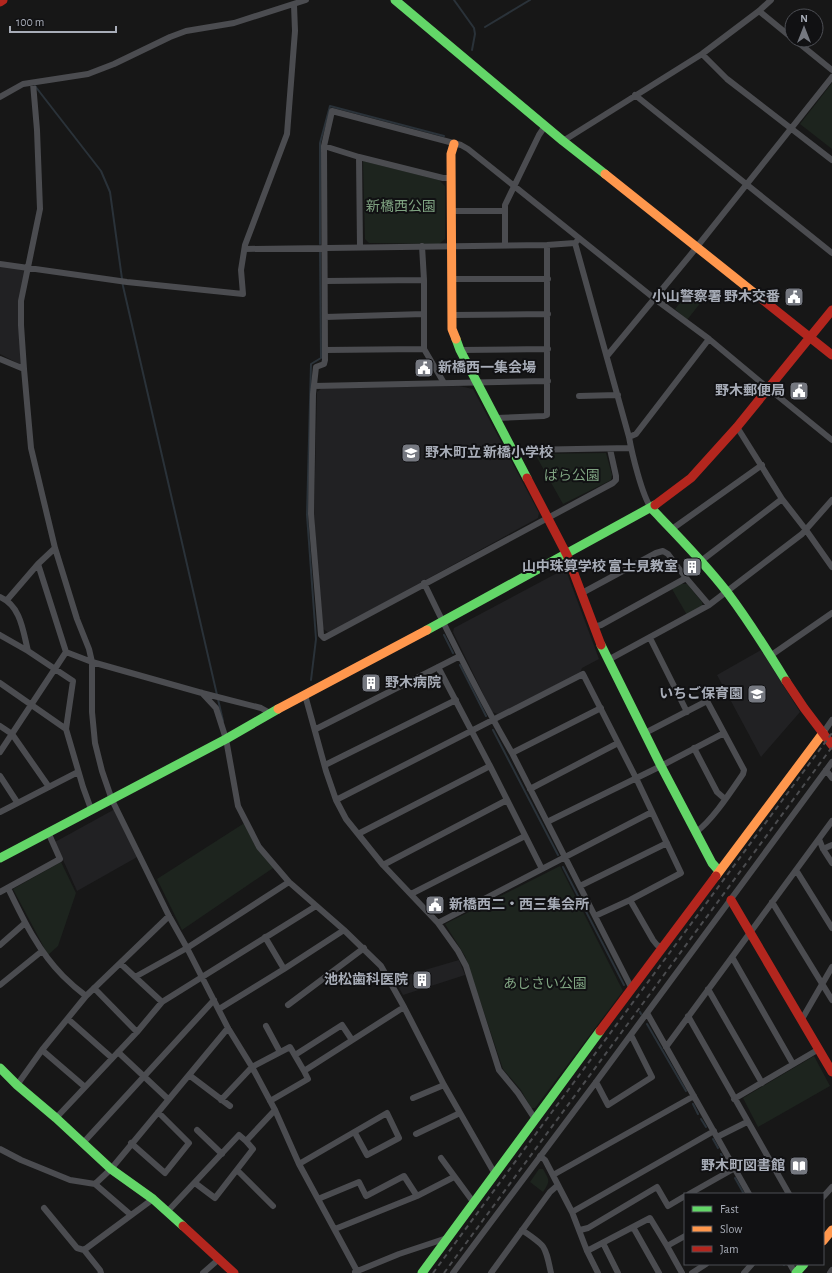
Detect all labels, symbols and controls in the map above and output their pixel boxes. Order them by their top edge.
scale bar [10,8,116,34]
north arrow [784,8,824,48]
text: N [800,13,808,24]
text: 100 m [16,16,44,28]
park label: 新橋西公園 [366,199,436,214]
public building icon: 小山警察署 野木交番 [783,286,805,308]
place label: 小山警察署 野木交番 [652,289,780,304]
public building icon: 新橋西一集会場 [413,357,435,379]
place label: 新橋西一集会場 [438,360,536,375]
public building icon: 野木郵便局 [788,380,810,402]
place label: 野木郵便局 [715,383,785,398]
school or university icon: 野木町立 新橋小学校 [400,442,422,464]
place label: 野木町立 新橋小学校 [425,445,553,460]
park label: ばら公園 [544,468,600,483]
building icon: 山中珠算学校 富士見教室 [681,556,703,578]
place label: 山中珠算学校 富士見教室 [522,558,678,574]
building icon: 野木病院 [360,672,382,694]
place label: 野木病院 [385,675,441,690]
school or university icon: いちご保育園 [746,683,768,705]
place label: いちご保育園 [659,685,743,701]
public building icon: 新橋西二・西三集会所 [424,894,446,916]
place label: 新橋西二・西三集会所 [449,897,589,912]
building icon: 池松歯科医院 [411,969,433,991]
place label: 池松歯科医院 [324,972,408,987]
park label: あじさい公園 [503,976,587,991]
library icon: 野木町図書館 [788,1155,810,1177]
place label: 野木町図書館 [701,1158,785,1173]
legend [684,1193,824,1265]
text: Fast [720,1203,739,1215]
text: Slow [720,1223,742,1235]
text: Jam [720,1243,739,1255]

